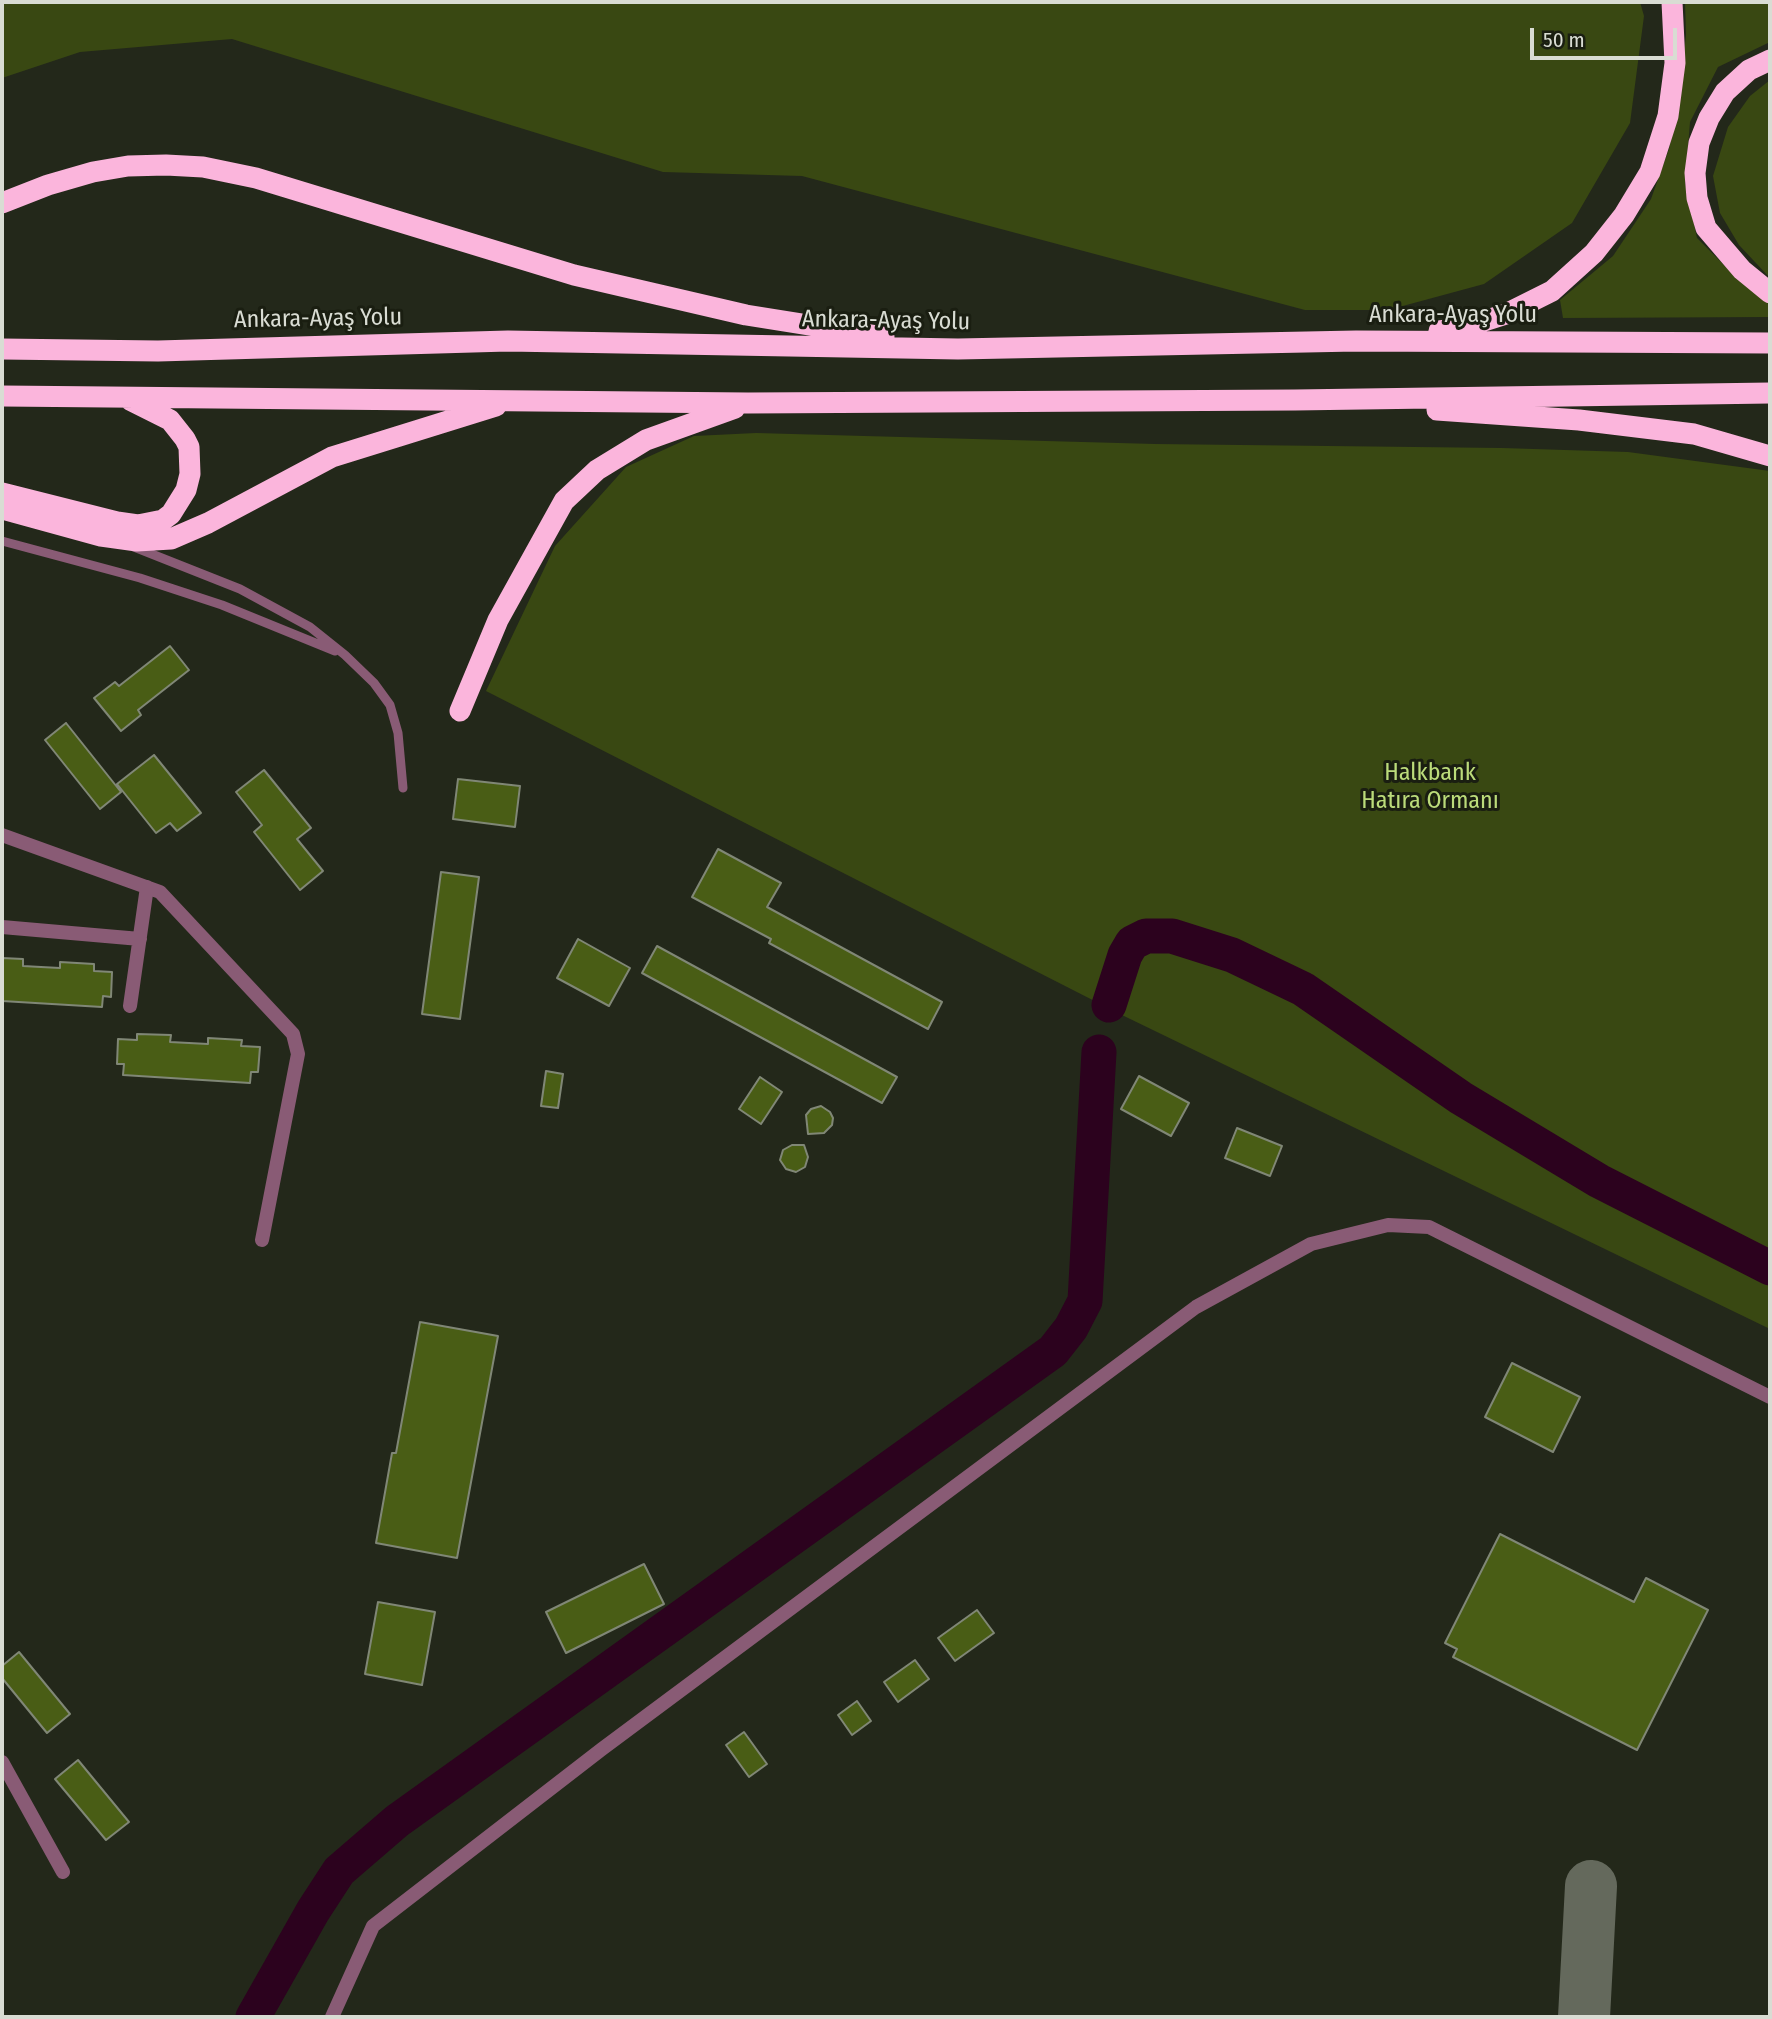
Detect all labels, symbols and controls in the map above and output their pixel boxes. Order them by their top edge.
scale bar [1534,14,1681,58]
text: 50 m [1543,27,1585,53]
street label: Ankara-Ayaş Yolu [1369,301,1537,329]
street label: Ankara-Ayaş Yolu [234,303,402,335]
street label: Ankara-Ayaş Yolu [802,305,970,337]
park label: Halkbank Hatıra Ormanı [1361,759,1499,815]

